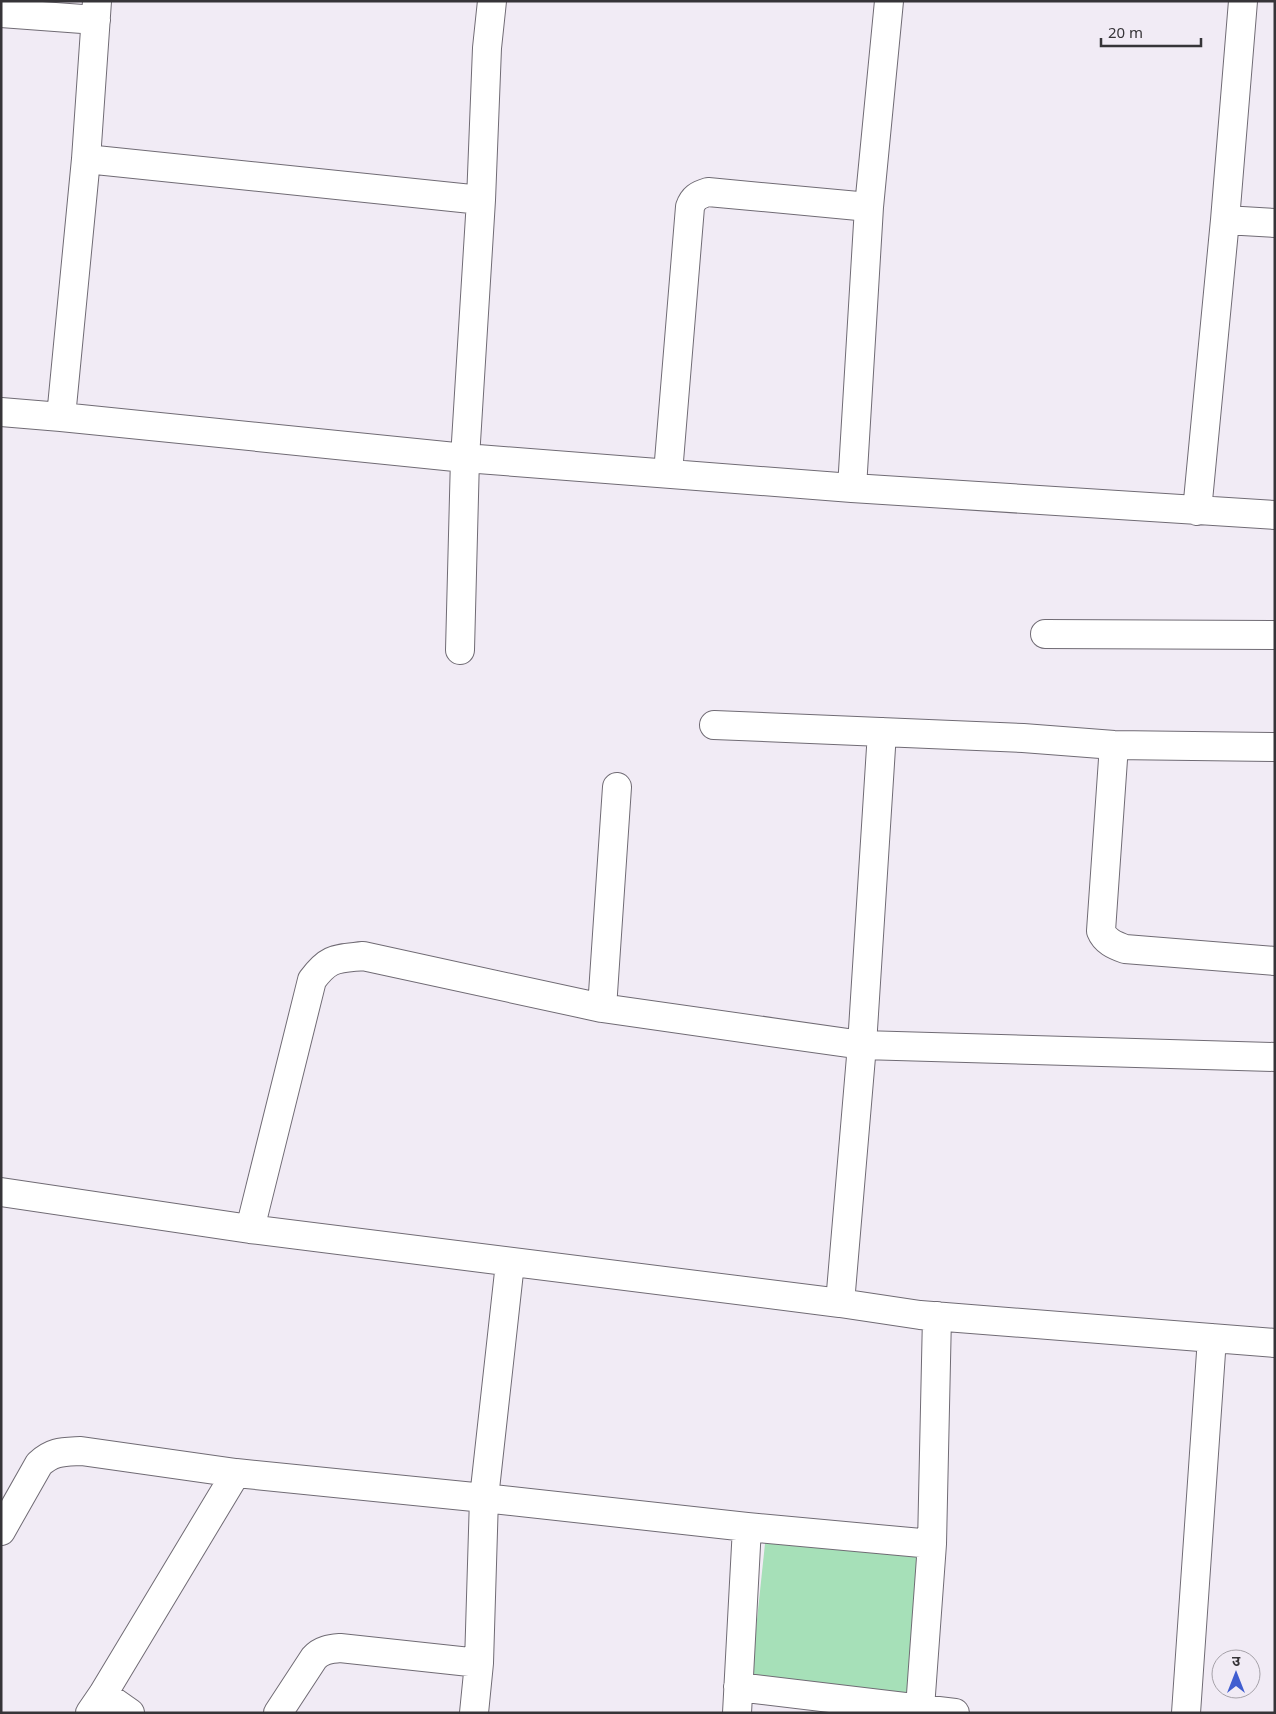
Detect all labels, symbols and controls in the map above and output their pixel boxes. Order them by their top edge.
scale bar [1101,15,1201,47]
text: 20 m [1108,22,1143,42]
north arrow [1211,1649,1261,1699]
text: उ [1232,1651,1241,1670]

